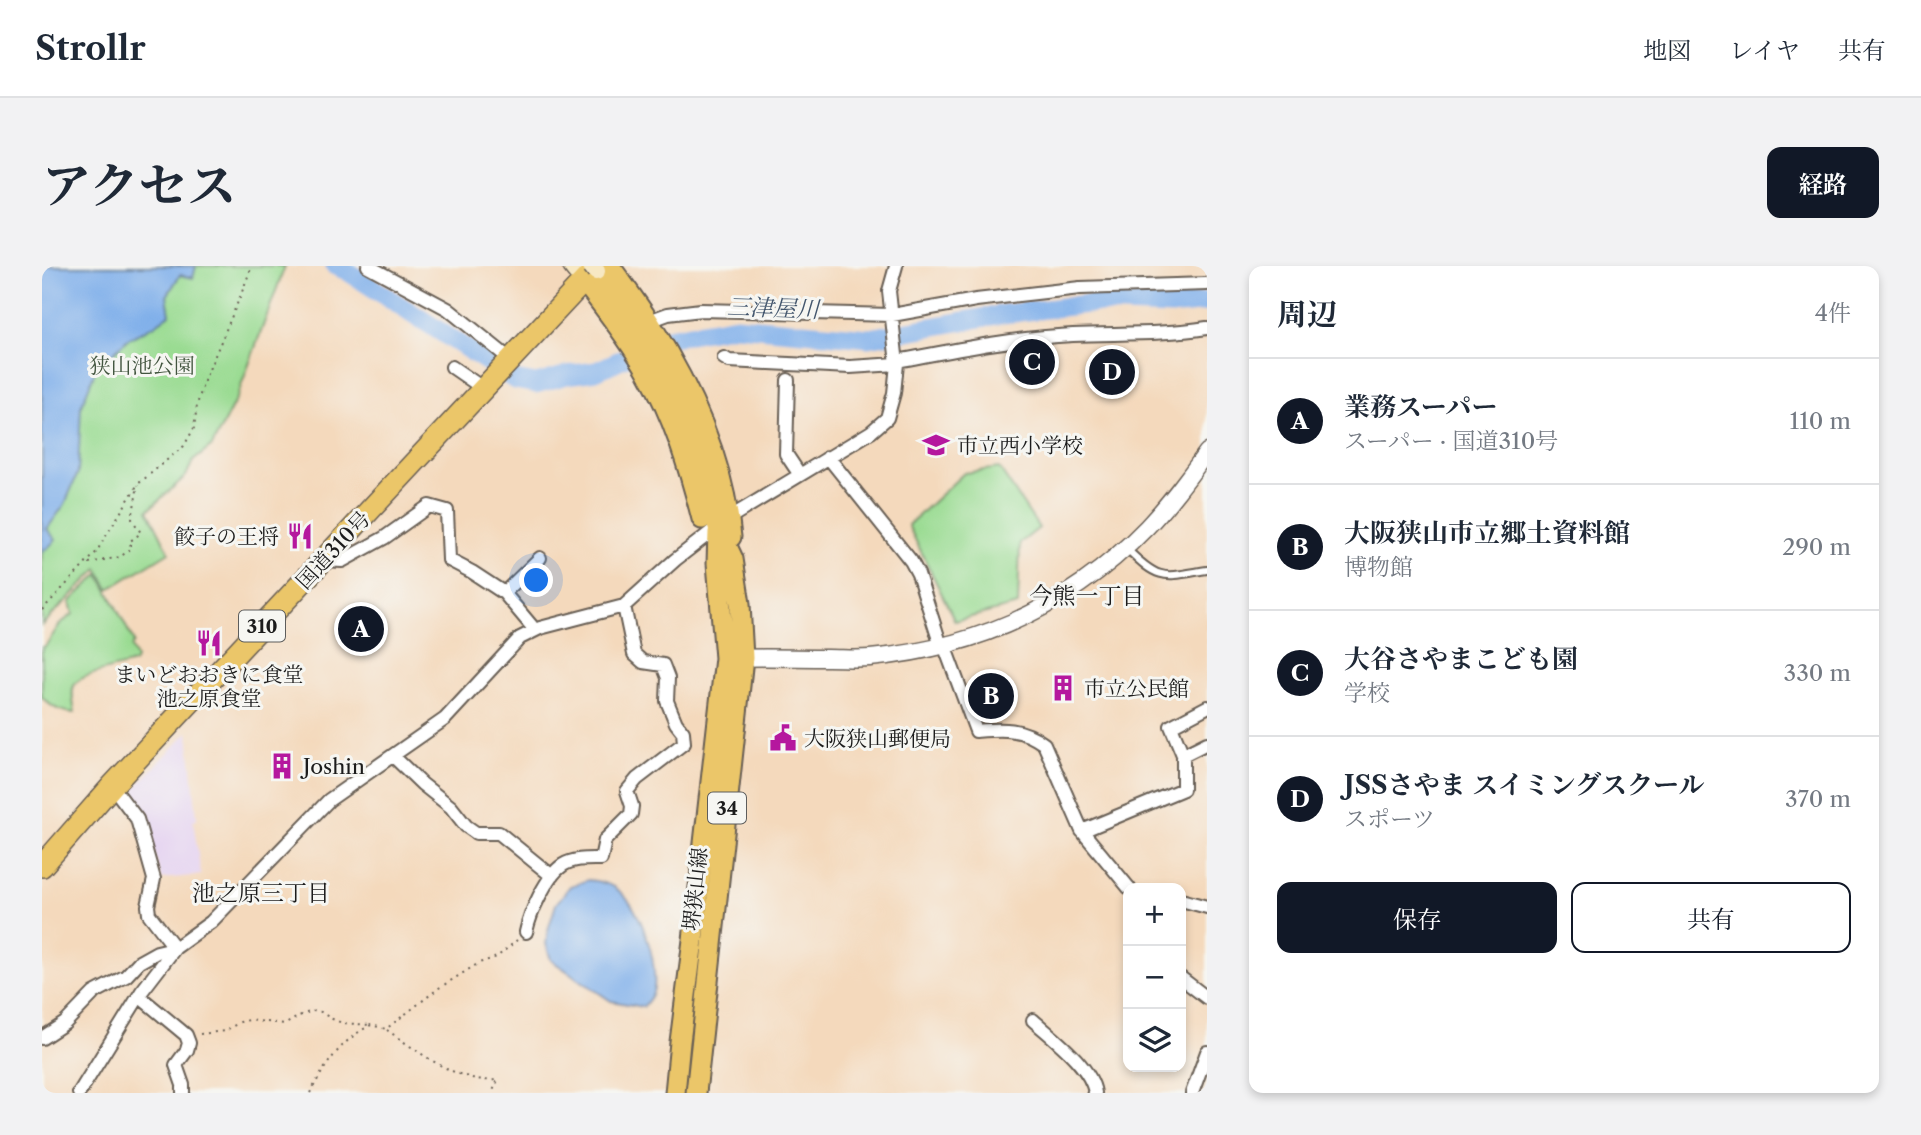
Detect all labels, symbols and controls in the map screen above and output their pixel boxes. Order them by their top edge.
text: Strollr [35,28,146,69]
text: 地図 [1643,36,1691,65]
text: レイヤ [1729,36,1800,65]
text: 共有 [1838,36,1886,65]
button: 経路 [1767,147,1879,218]
text: アクセス [42,155,237,216]
water label: 三津屋川 [727,292,822,324]
text: 周辺 [1277,296,1337,333]
text: 4件 [1815,299,1851,327]
pin: C [1009,336,1055,388]
pin: D [1089,346,1135,398]
park label: 狭山池公園 [90,353,195,378]
text: 業務スーパー [1344,391,1497,423]
text: A [1291,407,1309,435]
text: 110 m [1790,407,1851,435]
text: スーパー · 国道310号 [1344,427,1558,455]
school or university icon: 市立西小学校 [921,430,951,460]
place label: 市立西小学校 [957,433,1083,458]
street label: 国道310号 [291,506,375,594]
text: 大阪狭山市立郷土資料館 [1344,517,1630,549]
restaurant icon: 餃子の王将 [285,521,315,551]
place label: 餃子の王将 [174,524,279,549]
text: B [1291,533,1309,561]
text: 290 m [1782,533,1851,561]
text: 博物館 [1344,553,1413,581]
your location [519,563,553,597]
district label: 今熊一丁目 [1030,582,1145,610]
pin: A [338,603,384,655]
road number: 310 [239,610,285,642]
restaurant icon: まいどおおきに食堂 池之原食堂 [194,628,224,658]
text: 大谷さやまこども園 [1344,643,1578,675]
text: C [1291,659,1309,687]
text: 330 m [1784,659,1851,687]
place label: まいどおおきに食堂 池之原食堂 [115,662,304,711]
pin: B [968,670,1014,722]
building icon: 市立公民館 [1048,673,1078,703]
place label: 市立公民館 [1084,676,1189,701]
text: 学校 [1344,679,1390,707]
public building icon: 大阪狭山郵便局 [768,723,798,753]
place label: 大阪狭山郵便局 [804,726,951,751]
building icon: Joshin [267,751,297,781]
place label: Joshin [300,754,365,779]
text: JSSさやま スイミングスクール [1344,769,1704,801]
text: D [1290,785,1310,813]
text: 370 m [1785,785,1851,813]
road number: 34 [708,792,746,824]
text: スポーツ [1344,805,1435,833]
street label: 堺狭山線 [678,846,712,932]
district label: 池之原三丁目 [192,879,330,907]
button: 保存 [1277,882,1557,953]
button: 共有 [1571,882,1851,953]
map controls [1123,883,1186,1072]
button: + [1123,883,1186,946]
button: − [1123,946,1186,1009]
button: layers [1123,1009,1186,1072]

